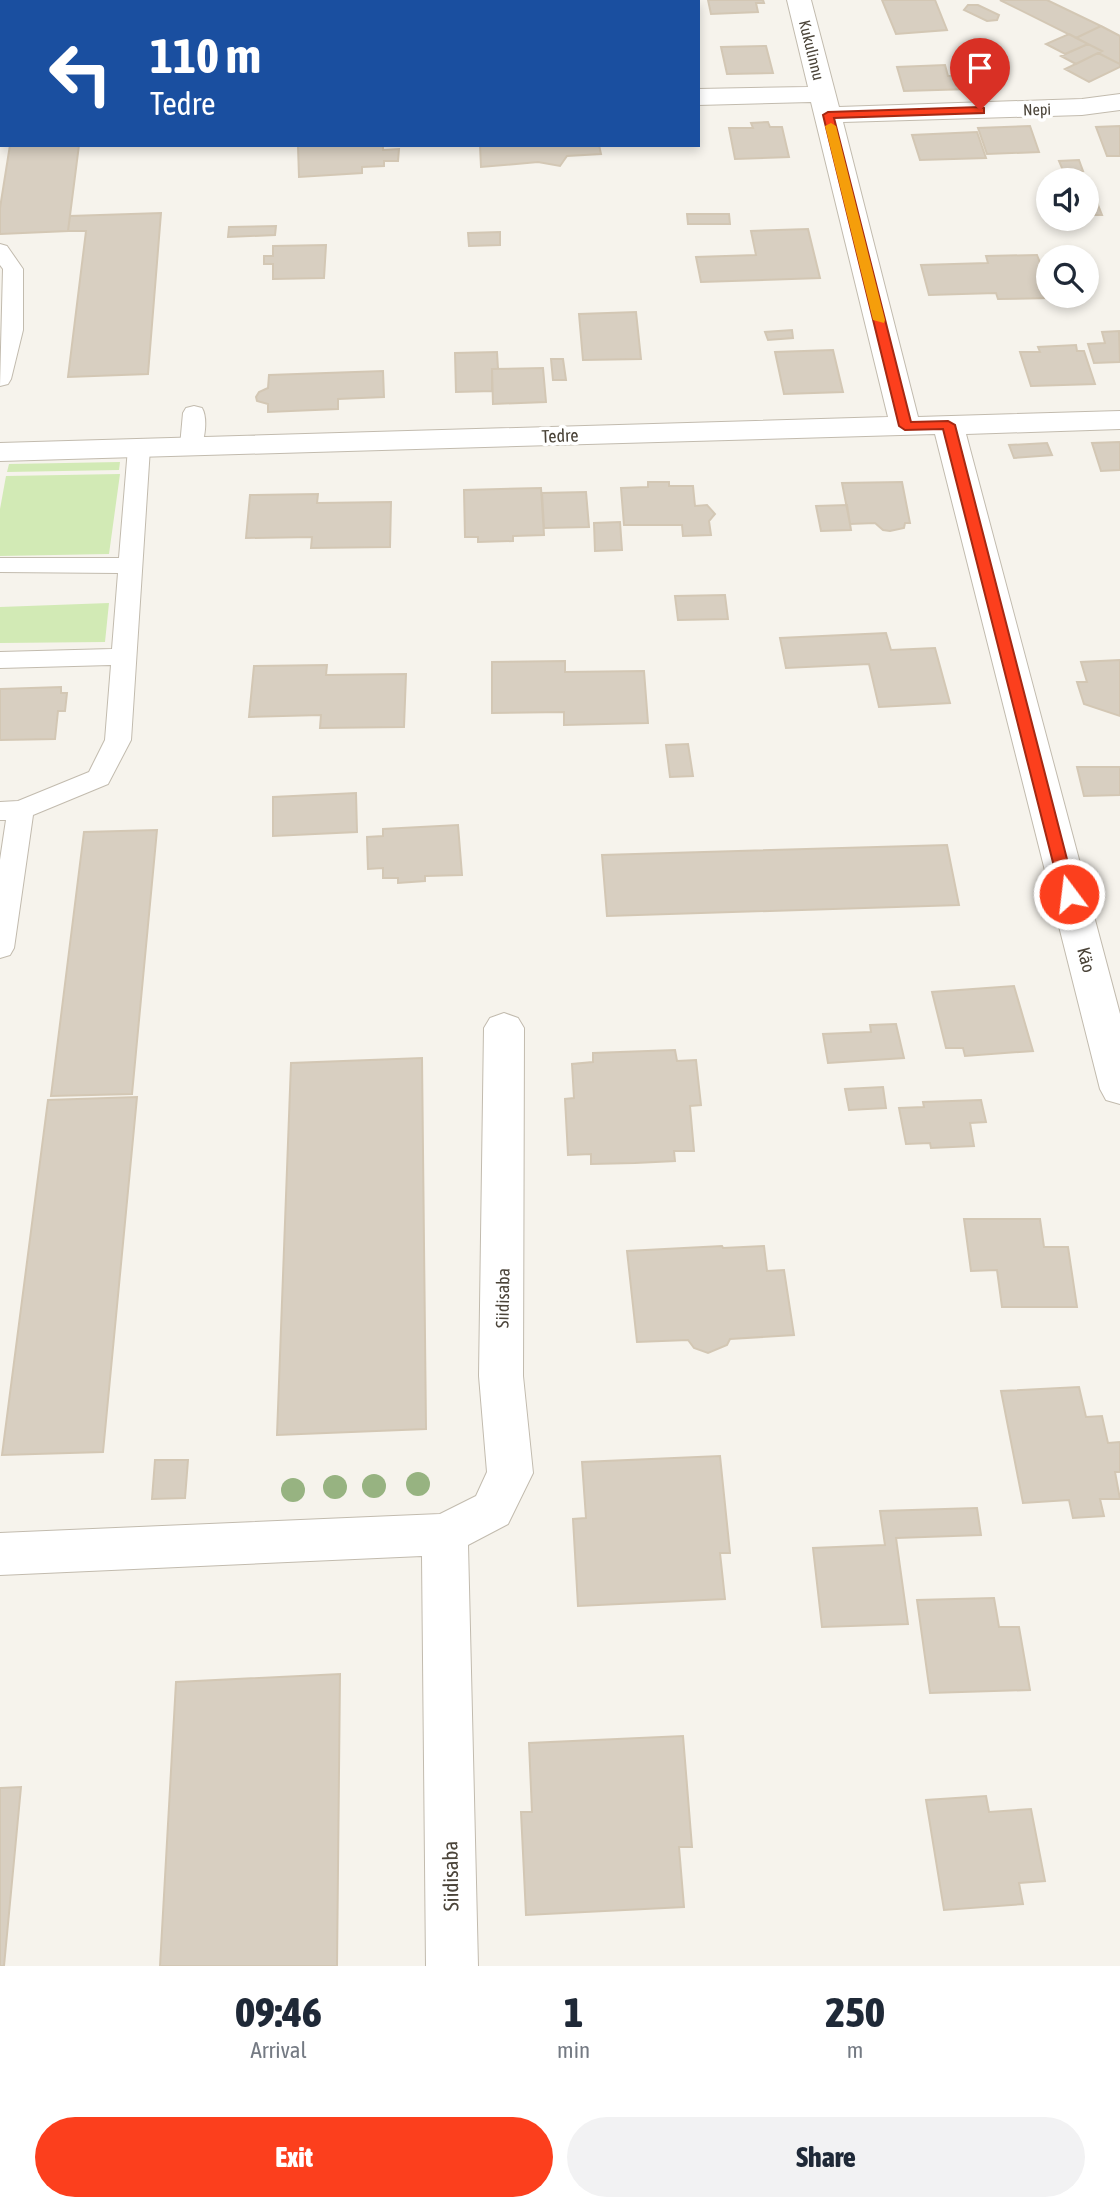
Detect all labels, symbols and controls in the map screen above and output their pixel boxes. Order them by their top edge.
street label: Kukulinnu [796,18,828,82]
text: 110 m [150,27,261,83]
icon: left [35,28,126,119]
pin [950,38,1010,110]
icon: arrive [961,49,999,87]
text: Tedre [150,85,216,122]
street label: Nepi [1023,100,1051,119]
map controls [1036,168,1099,308]
button: sound [1036,168,1099,231]
button: search [1036,245,1099,308]
street label: Tedre [541,424,579,447]
position arrow [1032,857,1106,931]
street label: Käo [1073,945,1100,975]
street label: Siidisaba [491,1268,514,1328]
street label: Siidisaba [437,1841,463,1911]
text: 09:46 [235,1988,322,2036]
text: 1 [564,1988,583,2036]
text: 250 [825,1988,885,2036]
text: Arrival [250,2037,307,2063]
text: min [557,2037,590,2063]
text: m [847,2037,863,2063]
button: Exit [35,2117,553,2197]
button: Share [567,2117,1085,2197]

